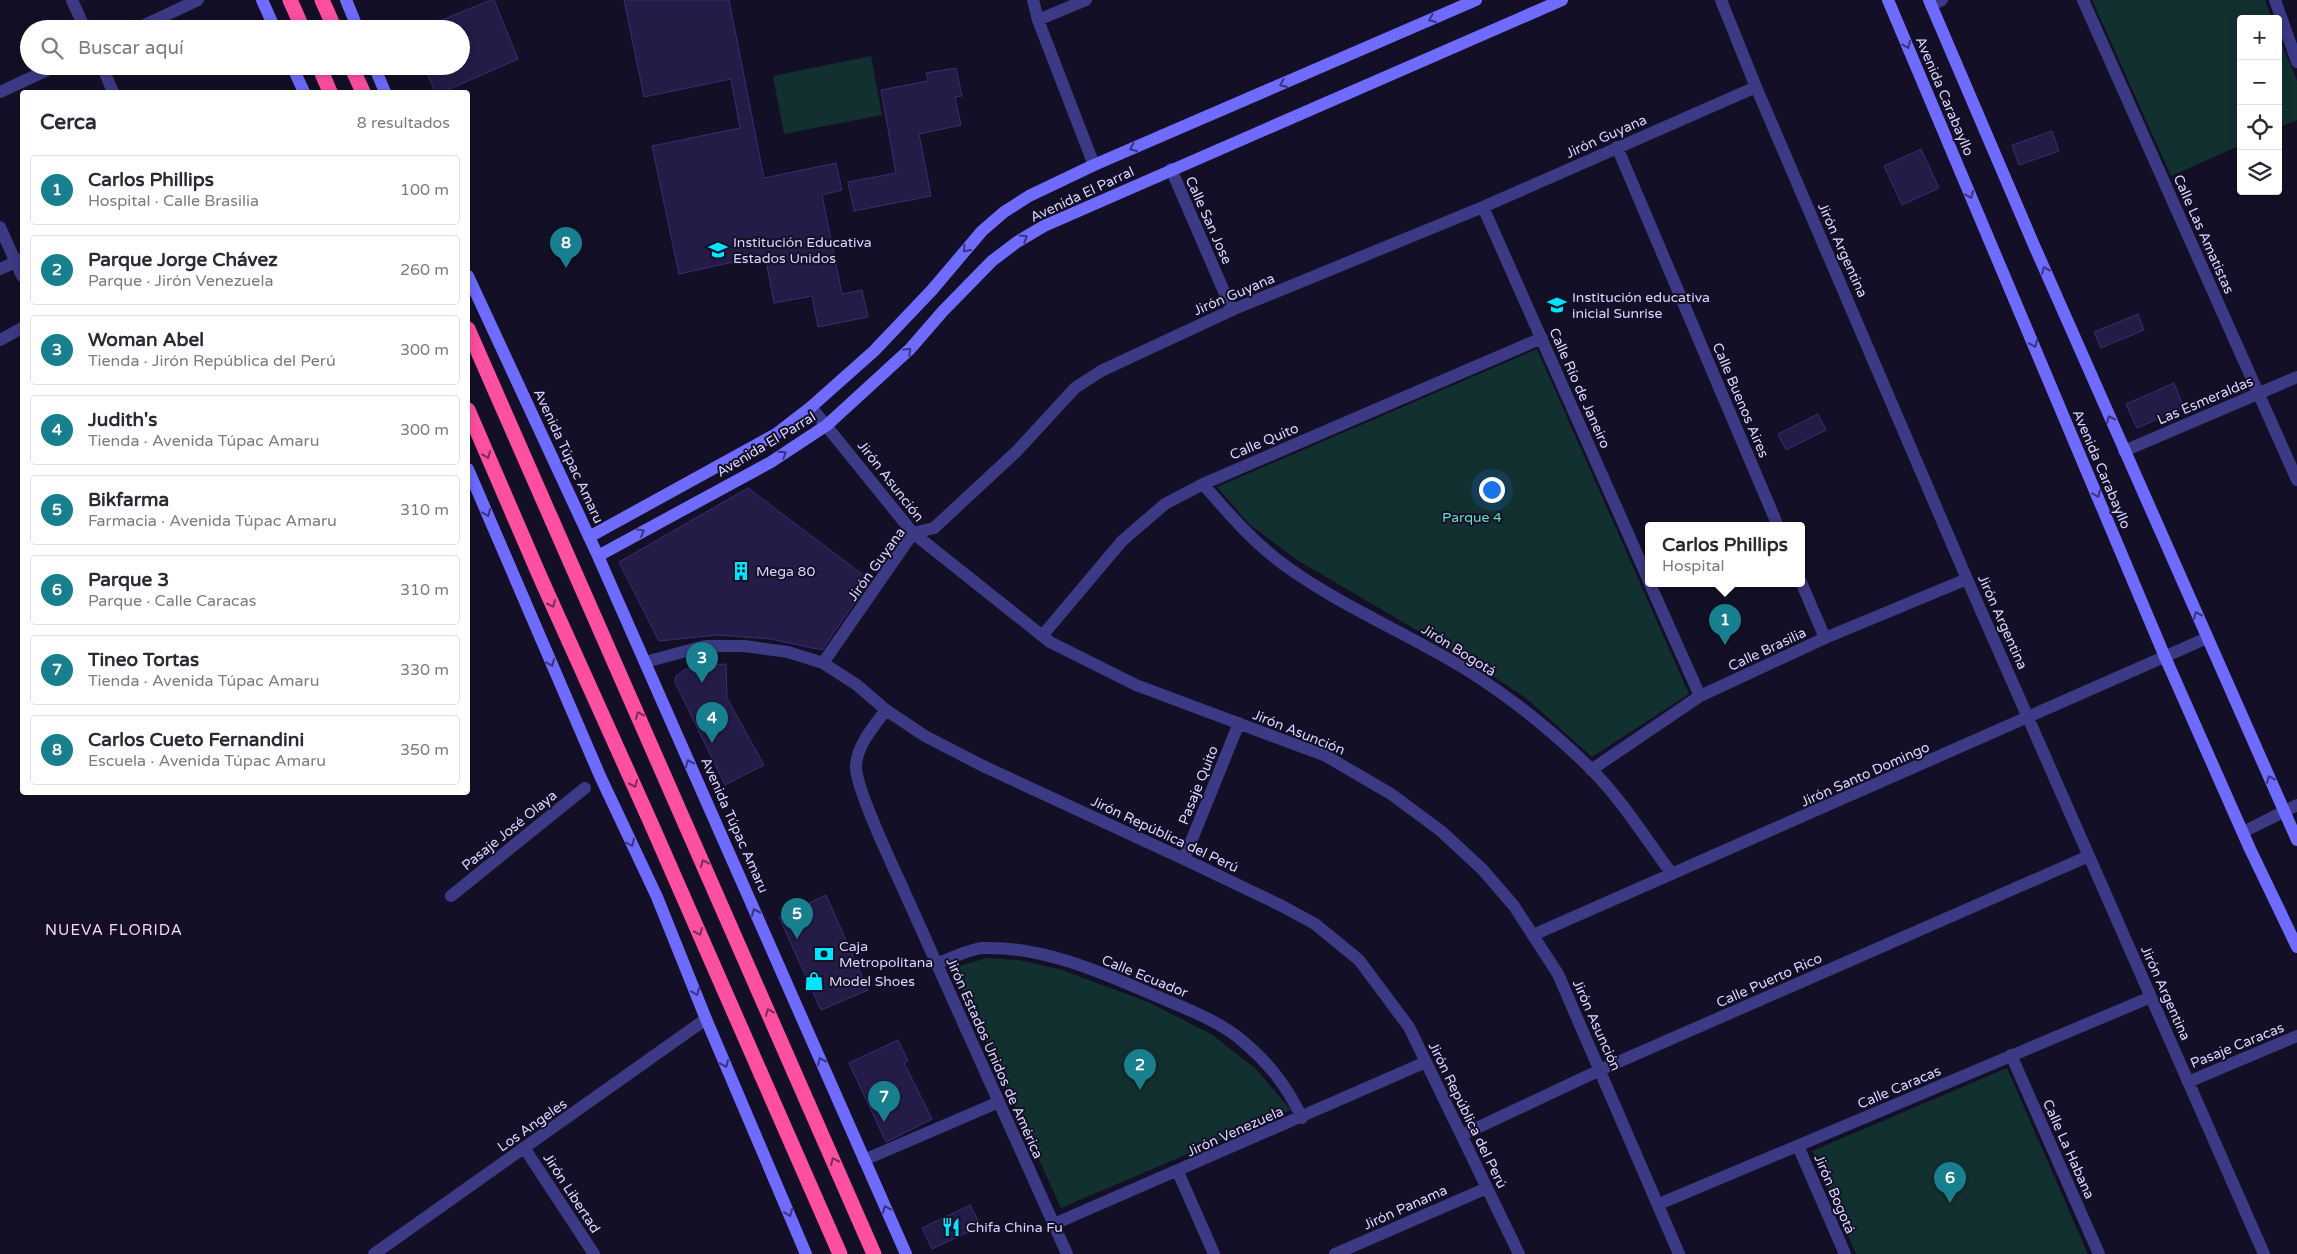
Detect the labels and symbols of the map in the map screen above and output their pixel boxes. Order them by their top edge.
one-way arrow [1428,13,1437,24]
street label: Avenida Carabayllo [1912,34,1977,158]
one-way arrow [1901,40,1912,49]
one-way arrow [1279,77,1288,88]
street label: Jirón Guyana [1563,111,1649,162]
one-way arrow [1129,142,1138,153]
street label: Avenida El Parral [1028,163,1137,226]
street label: Calle Las Amatistas [2170,172,2238,297]
street label: Calle San Jose [1182,174,1236,267]
one-way arrow [1965,190,1975,198]
street label: Jirón Argentina [1814,200,1871,300]
pin: 8 [550,227,582,268]
place label: Institución Educativa Estados Unidos [733,234,872,267]
one-way arrow [1018,235,1027,244]
school or university icon: Institución Educativa Estados Unidos [707,239,729,261]
one-way arrow [963,243,972,252]
one-way arrow [2040,266,2051,275]
street label: Jirón Guyana [1191,270,1277,319]
place label: Institución educativa inicial Sunrise [1572,289,1710,322]
school or university icon: Institución educativa inicial Sunrise [1546,294,1568,316]
street label: Calle Río de Janeiro [1545,325,1614,451]
one-way arrow [2027,339,2038,348]
street label: Calle Buenos Aires [1709,340,1773,460]
one-way arrow [902,348,911,357]
street label: Las Esmeraldas [2155,372,2256,428]
street label: Avenida Túpac Amaru [530,386,607,526]
street label: Avenida Carabayllo [2069,407,2134,531]
street label: Avenida El Parral [714,408,819,481]
one-way arrow [2105,415,2115,423]
street label: Calle Quito [1227,419,1301,464]
street label: Jirón Asunción [854,437,927,525]
one-way arrow [480,450,491,459]
one-way arrow [777,451,786,460]
your location [1479,477,1505,503]
one-way arrow [2090,489,2101,498]
one-way arrow [480,508,491,517]
park label: Parque 4 [1442,509,1502,526]
street label: Jirón Guyana [844,524,909,604]
one-way arrow [635,529,644,539]
building icon: Mega 80 [730,560,752,582]
place label: Mega 80 [756,563,815,580]
street label: Jirón Argentina [1974,572,2031,672]
one-way arrow [545,599,556,608]
pin: 1 [1709,604,1741,645]
one-way arrow [2193,611,2203,620]
street label: Jirón Bogotá [1418,621,1499,680]
street label: Calle Brasilia [1726,624,1809,675]
pin: 3 [686,642,718,683]
one-way arrow [545,658,556,667]
pin: 4 [696,702,728,743]
street label: Jirón Asunción [1250,706,1347,759]
one-way arrow [634,711,645,720]
street label: Jirón Santo Domingo [1798,738,1932,811]
street label: Pasaje Quito [1175,743,1222,827]
street label: Avenida Túpac Amaru [697,755,772,896]
one-way arrow [685,759,696,768]
one-way arrow [2266,775,2277,784]
one-way arrow [627,778,637,787]
street label: Pasaje José Olaya [458,787,560,874]
street label: Jirón República del Perú [1088,793,1241,876]
one-way arrow [625,838,636,847]
one-way arrow [699,859,710,868]
pin: 5 [781,898,813,939]
one-way arrow [751,908,762,917]
district label: NUEVA FLORIDA [45,921,183,939]
one-way arrow [693,927,704,936]
place label: Caja Metropolitana [839,938,933,971]
bank icon: Caja Metropolitana [813,943,835,965]
street label: Jirón Argentina [2137,943,2194,1043]
street label: Calle Puerto Rico [1714,950,1825,1011]
street label: Calle Ecuador [1099,951,1191,1002]
street label: Jirón Estados Unidos de América [942,955,1047,1161]
shop icon: Model Shoes [803,970,825,992]
place label: Model Shoes [829,973,915,990]
street label: Jirón Asunción [1569,977,1624,1073]
one-way arrow [689,987,700,996]
one-way arrow [764,1008,775,1017]
street label: Pasaje Caracas [2188,1019,2287,1072]
street label: Jirón República del Perú [1425,1039,1510,1191]
pin: 2 [1124,1049,1156,1090]
one-way arrow [816,1057,827,1066]
one-way arrow [719,1059,730,1068]
street label: Calle Caracas [1855,1062,1944,1113]
pin: 7 [868,1081,900,1122]
street label: Los Angeles [494,1095,570,1156]
street label: Calle La Habana [2039,1097,2098,1202]
street label: Jirón Venezuela [1184,1103,1286,1160]
street label: Jirón Libertad [540,1150,604,1236]
street label: Jirón Bogotá [1810,1152,1859,1236]
one-way arrow [829,1157,840,1166]
pin: 6 [1934,1162,1966,1203]
street label: Jirón Panama [1361,1181,1450,1233]
one-way arrow [882,1205,893,1214]
one-way arrow [782,1208,793,1217]
restaurant icon: Chifa China Fu [940,1216,962,1238]
place label: Chifa China Fu [966,1219,1063,1236]

